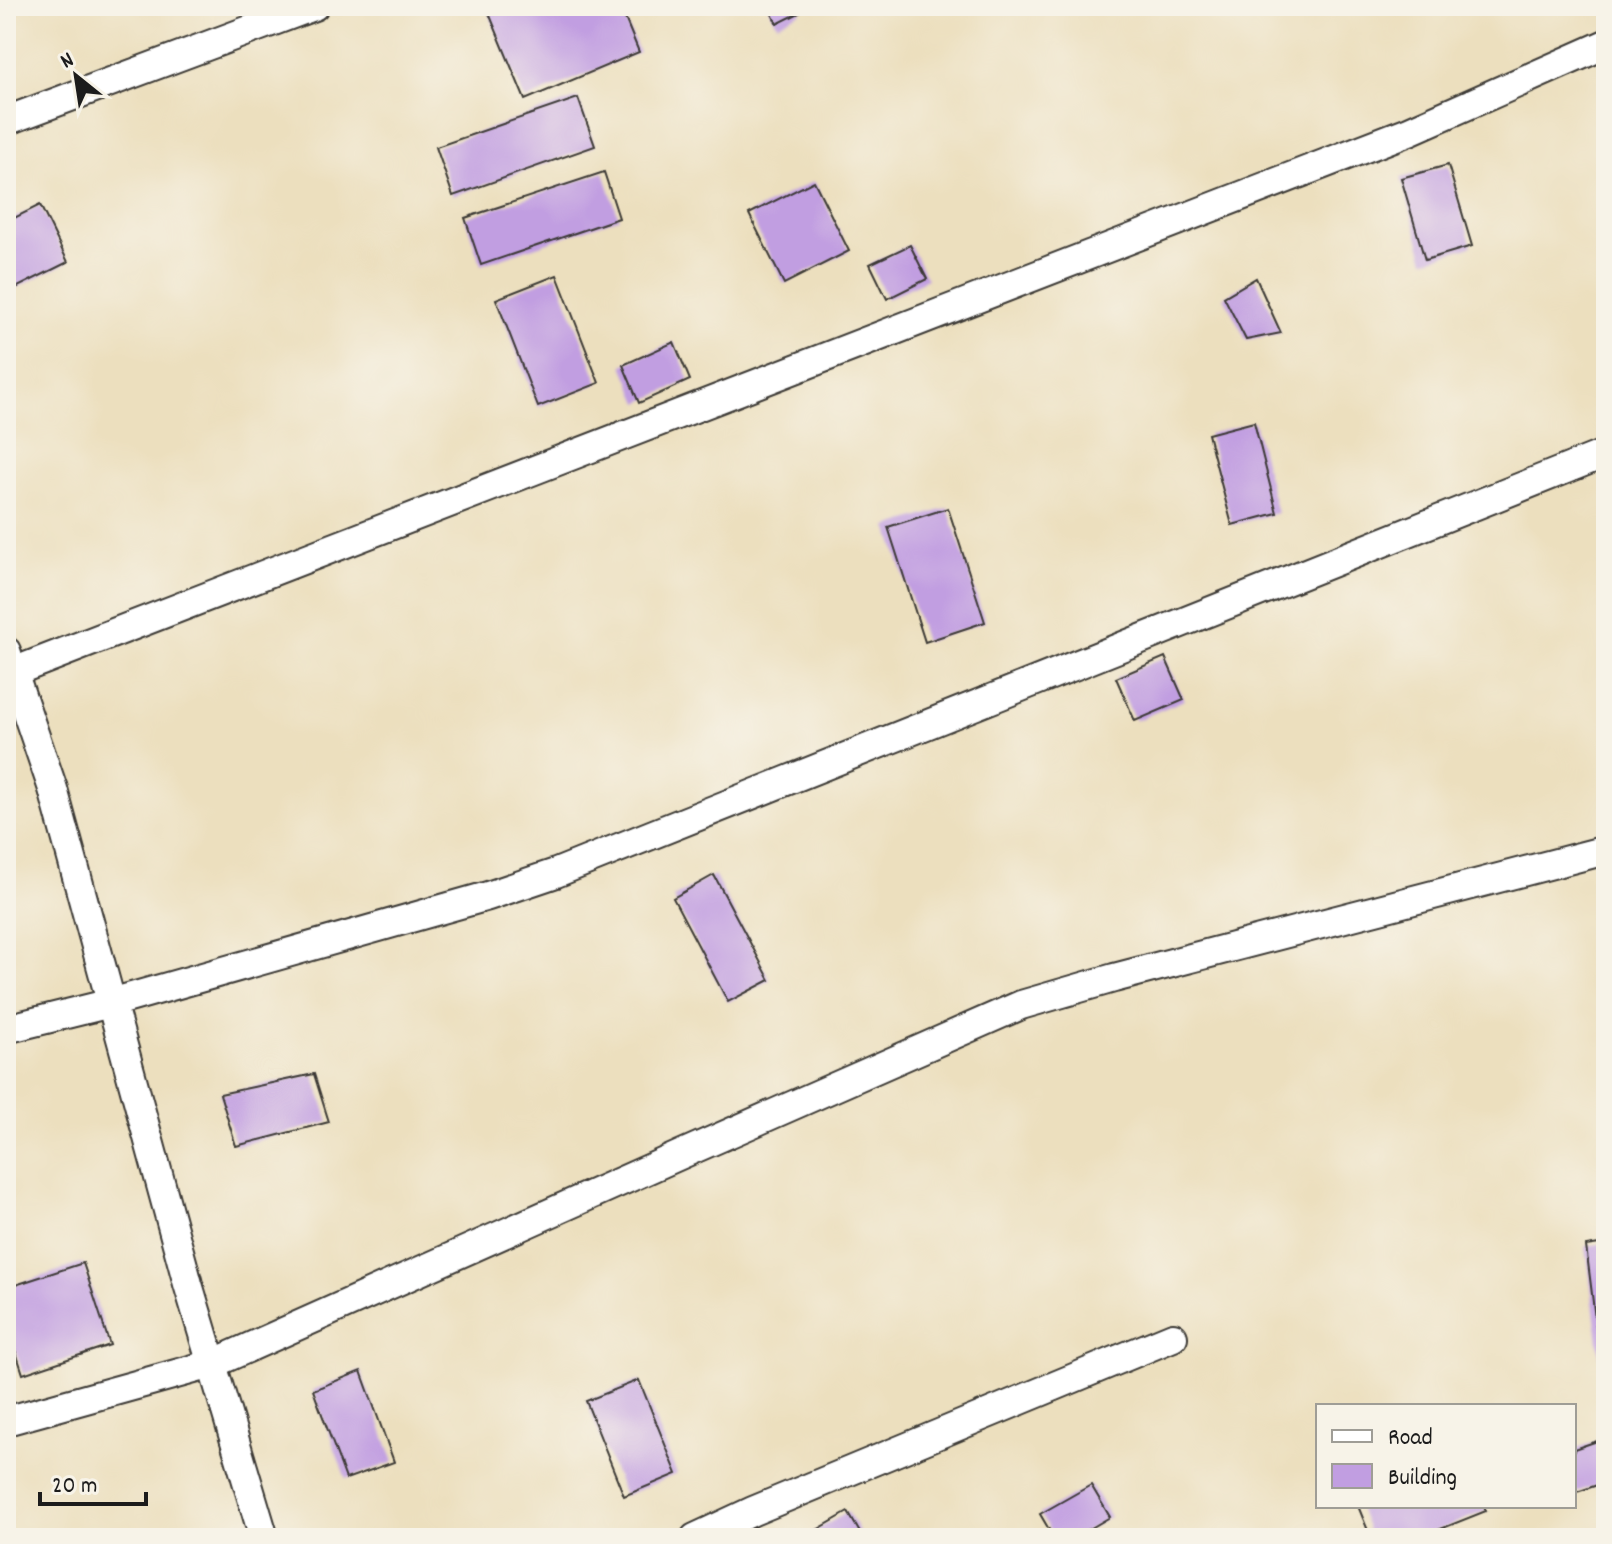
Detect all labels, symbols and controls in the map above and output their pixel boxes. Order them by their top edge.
north arrow [36,36,116,116]
text: N [55,46,80,78]
legend [1316,1404,1576,1508]
text: Road [1388,1422,1433,1456]
scale bar [40,1456,146,1506]
text: Building [1388,1462,1457,1496]
text: 20 m [52,1470,98,1504]

